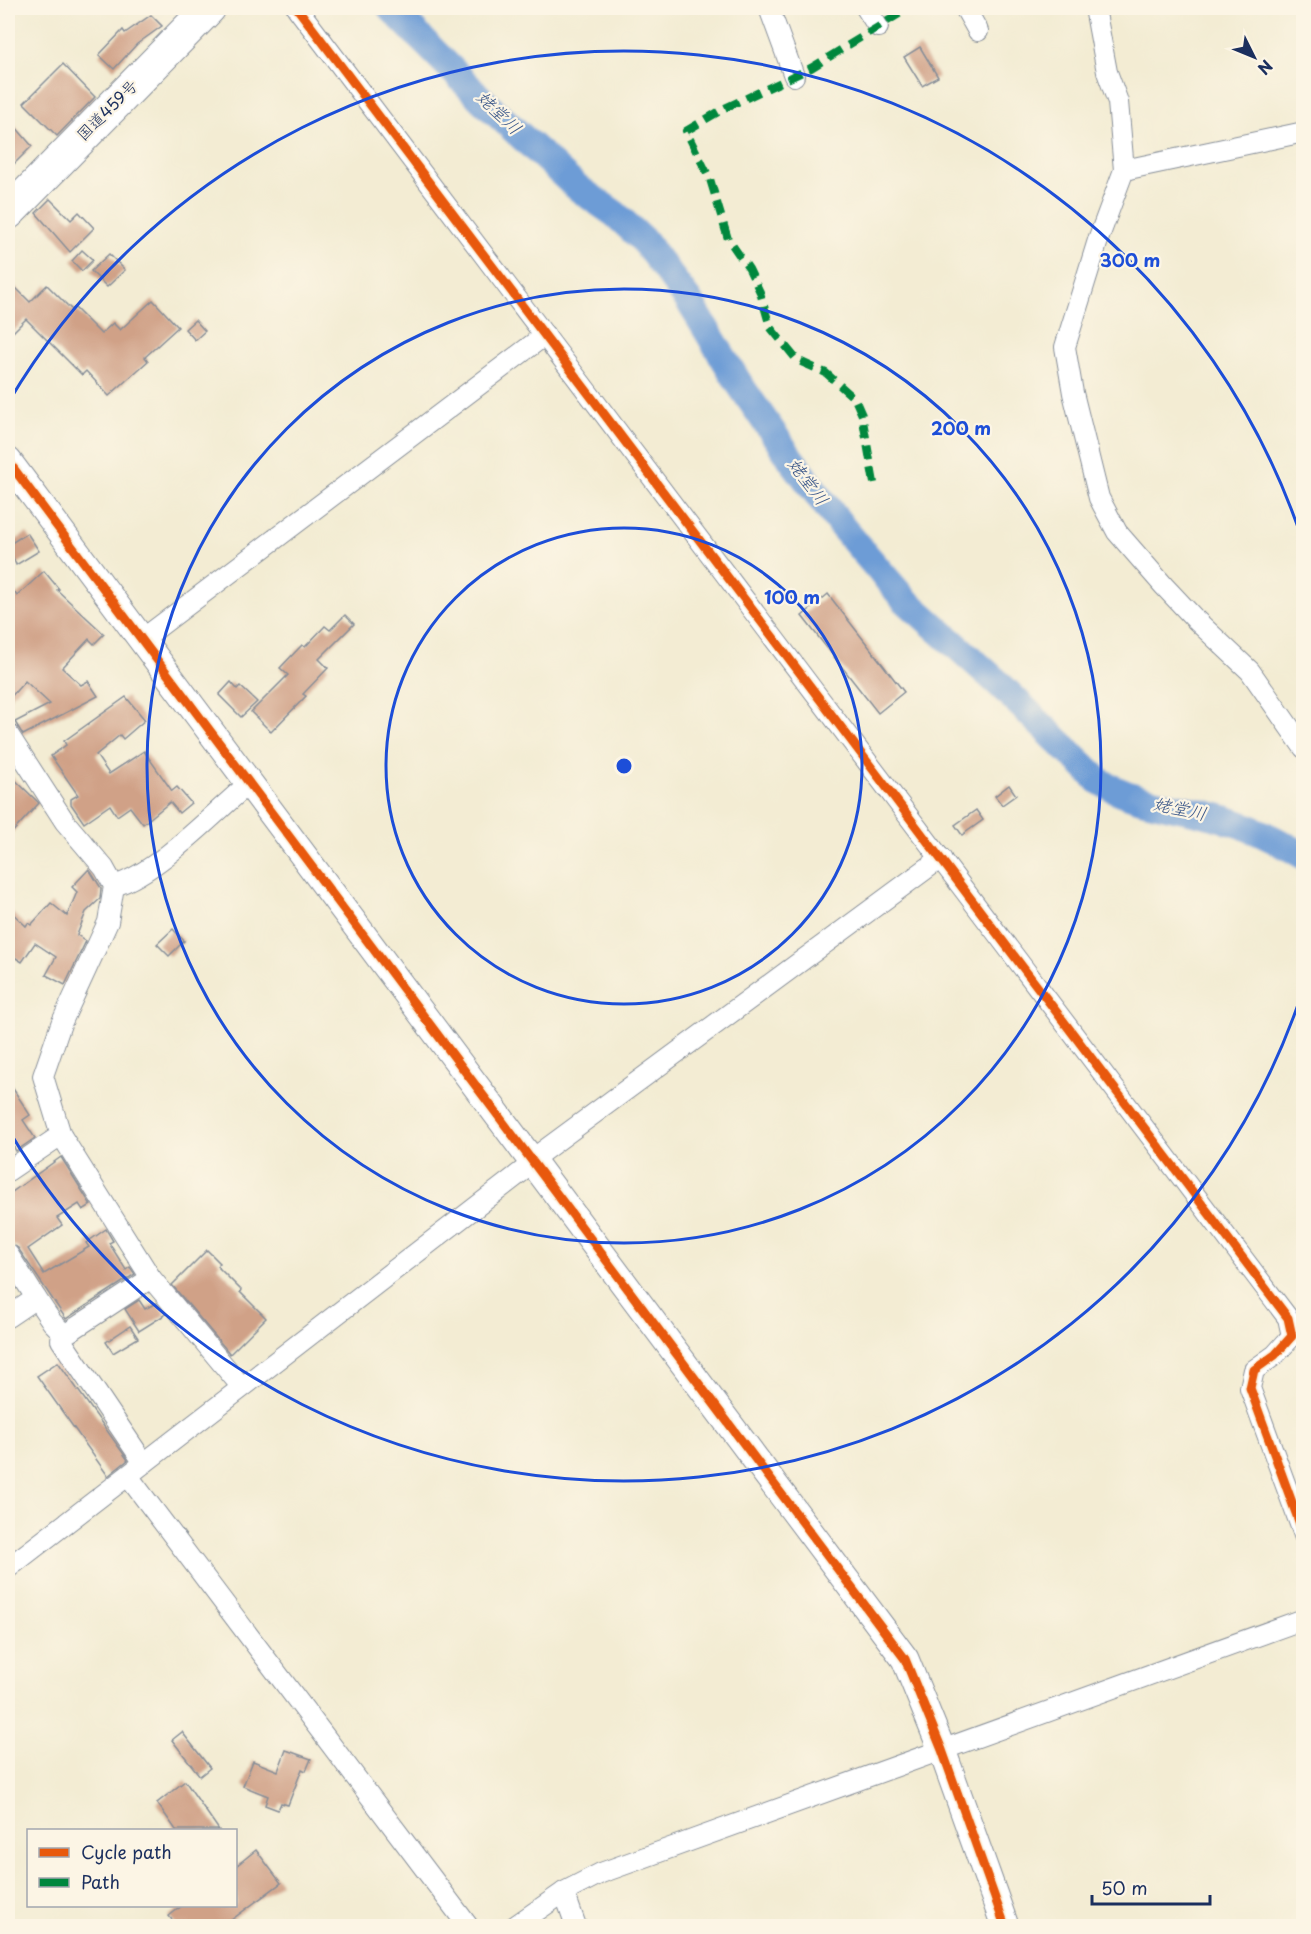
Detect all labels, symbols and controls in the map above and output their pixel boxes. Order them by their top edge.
north arrow [1224,27,1284,87]
text: N [1253,55,1279,81]
street label: 国道459号 [70,73,142,145]
water label: 姥堂川 [471,83,529,140]
text: 300 m [1100,246,1160,273]
text: 200 m [931,414,991,441]
water label: 姥堂川 [782,451,836,511]
text: 100 m [764,583,820,610]
centre of rings [614,756,634,776]
water label: 姥堂川 [1151,789,1210,826]
legend [27,1829,237,1907]
text: Cycle path [81,1838,172,1865]
text: Path [81,1868,120,1895]
scale bar [1092,1868,1210,1906]
text: 50 m [1101,1874,1148,1901]

